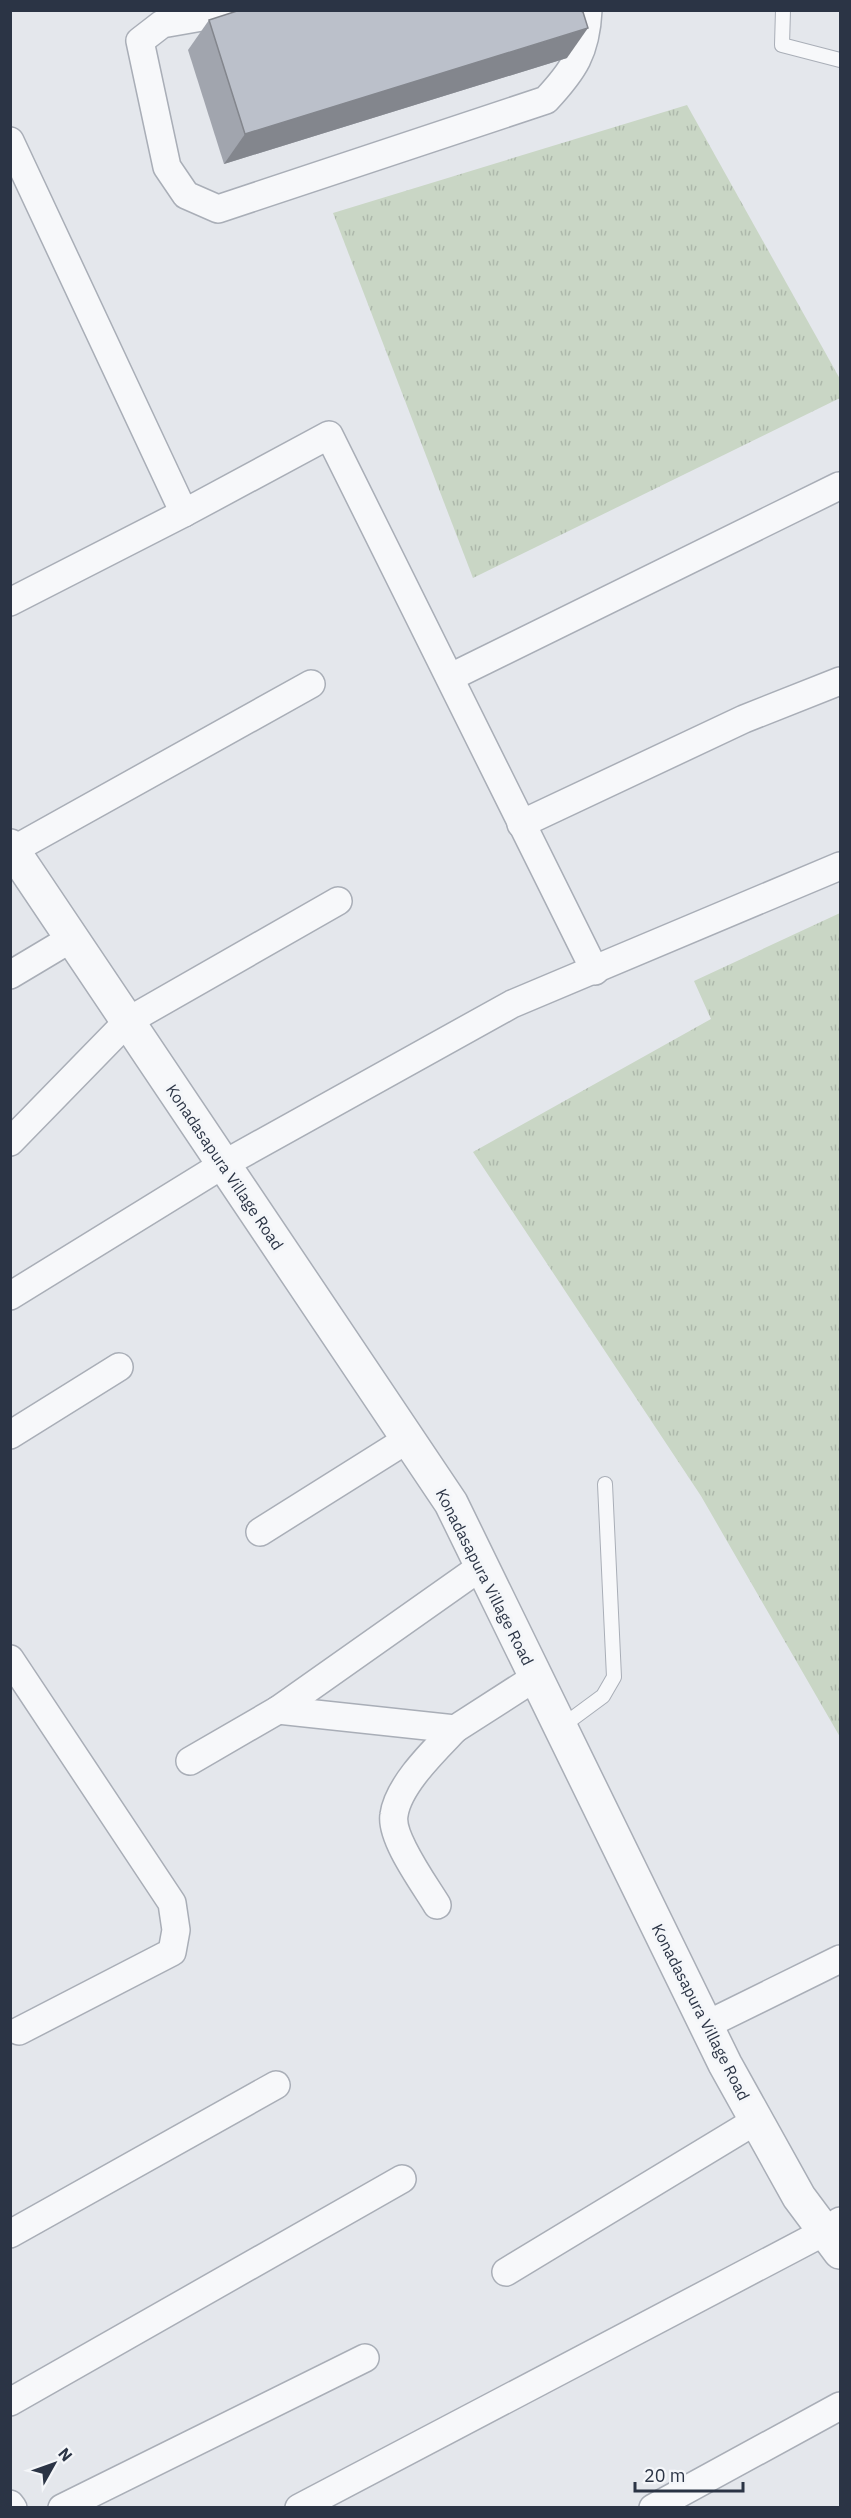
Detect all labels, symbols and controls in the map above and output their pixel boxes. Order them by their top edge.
street label: Konadasapura Village Road [162,1080,288,1254]
street label: Konadasapura Village Road [432,1485,538,1669]
street label: Konadasapura Village Road [648,1920,754,2104]
north arrow [24,2434,84,2494]
text: N [54,2443,77,2465]
scale bar [635,2455,743,2493]
text: 20 m [644,2464,686,2487]

